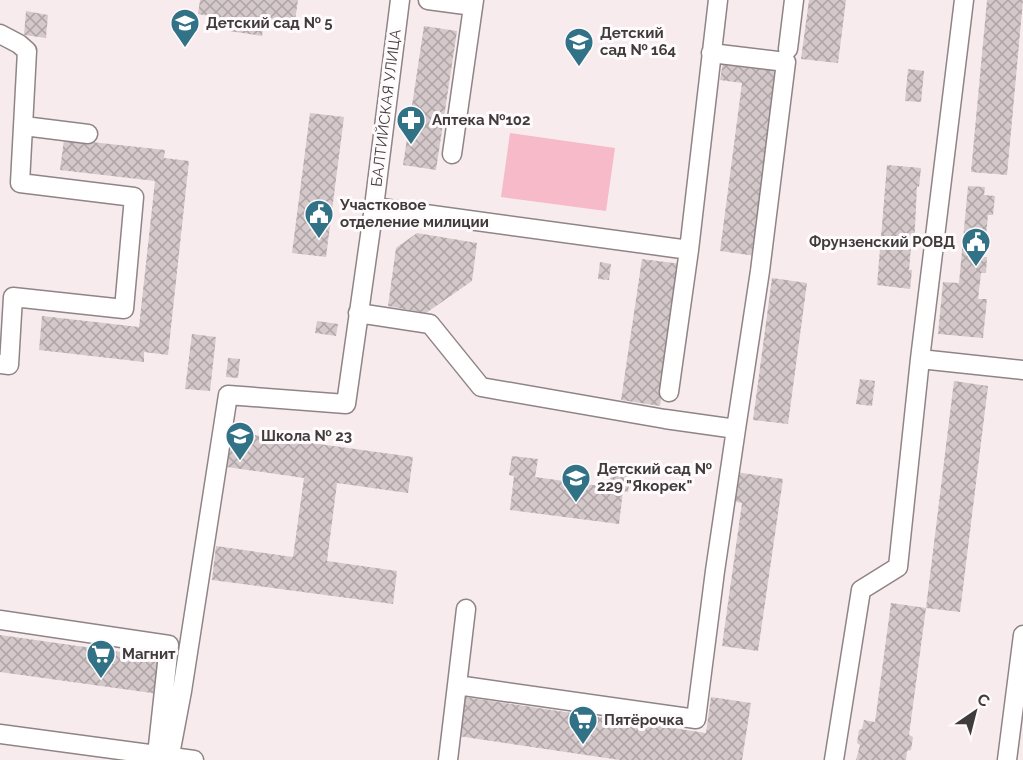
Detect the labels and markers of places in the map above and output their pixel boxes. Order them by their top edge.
school or university icon: Детский сад № 5 [169,7,201,49]
place label: Детский сад № 5 [206,14,333,32]
place label: Детский сад № 164 [600,24,677,59]
school or university icon: Детский сад № 164 [563,26,595,68]
pharmacy icon: Аптека №102 [395,104,427,146]
place label: Аптека №102 [432,111,531,129]
place label: Участковое отделение милиции [339,196,489,231]
public building icon: Участковое отделение милиции [303,198,335,240]
public building icon: Фрунзенский РОВД [960,226,992,268]
place label: Фрунзенский РОВД [809,233,955,251]
school or university icon: Школа № 23 [224,420,256,462]
place label: Школа № 23 [261,427,352,445]
place label: Детский сад № 229 "Якорек" [597,460,712,495]
school or university icon: Детский сад № 229 "Якорек" [560,462,592,504]
supermarket icon: Магнит [85,638,117,680]
place label: Магнит [122,645,176,663]
supermarket icon: Пятёрочка [567,704,599,746]
place label: Пятёрочка [604,711,684,729]

